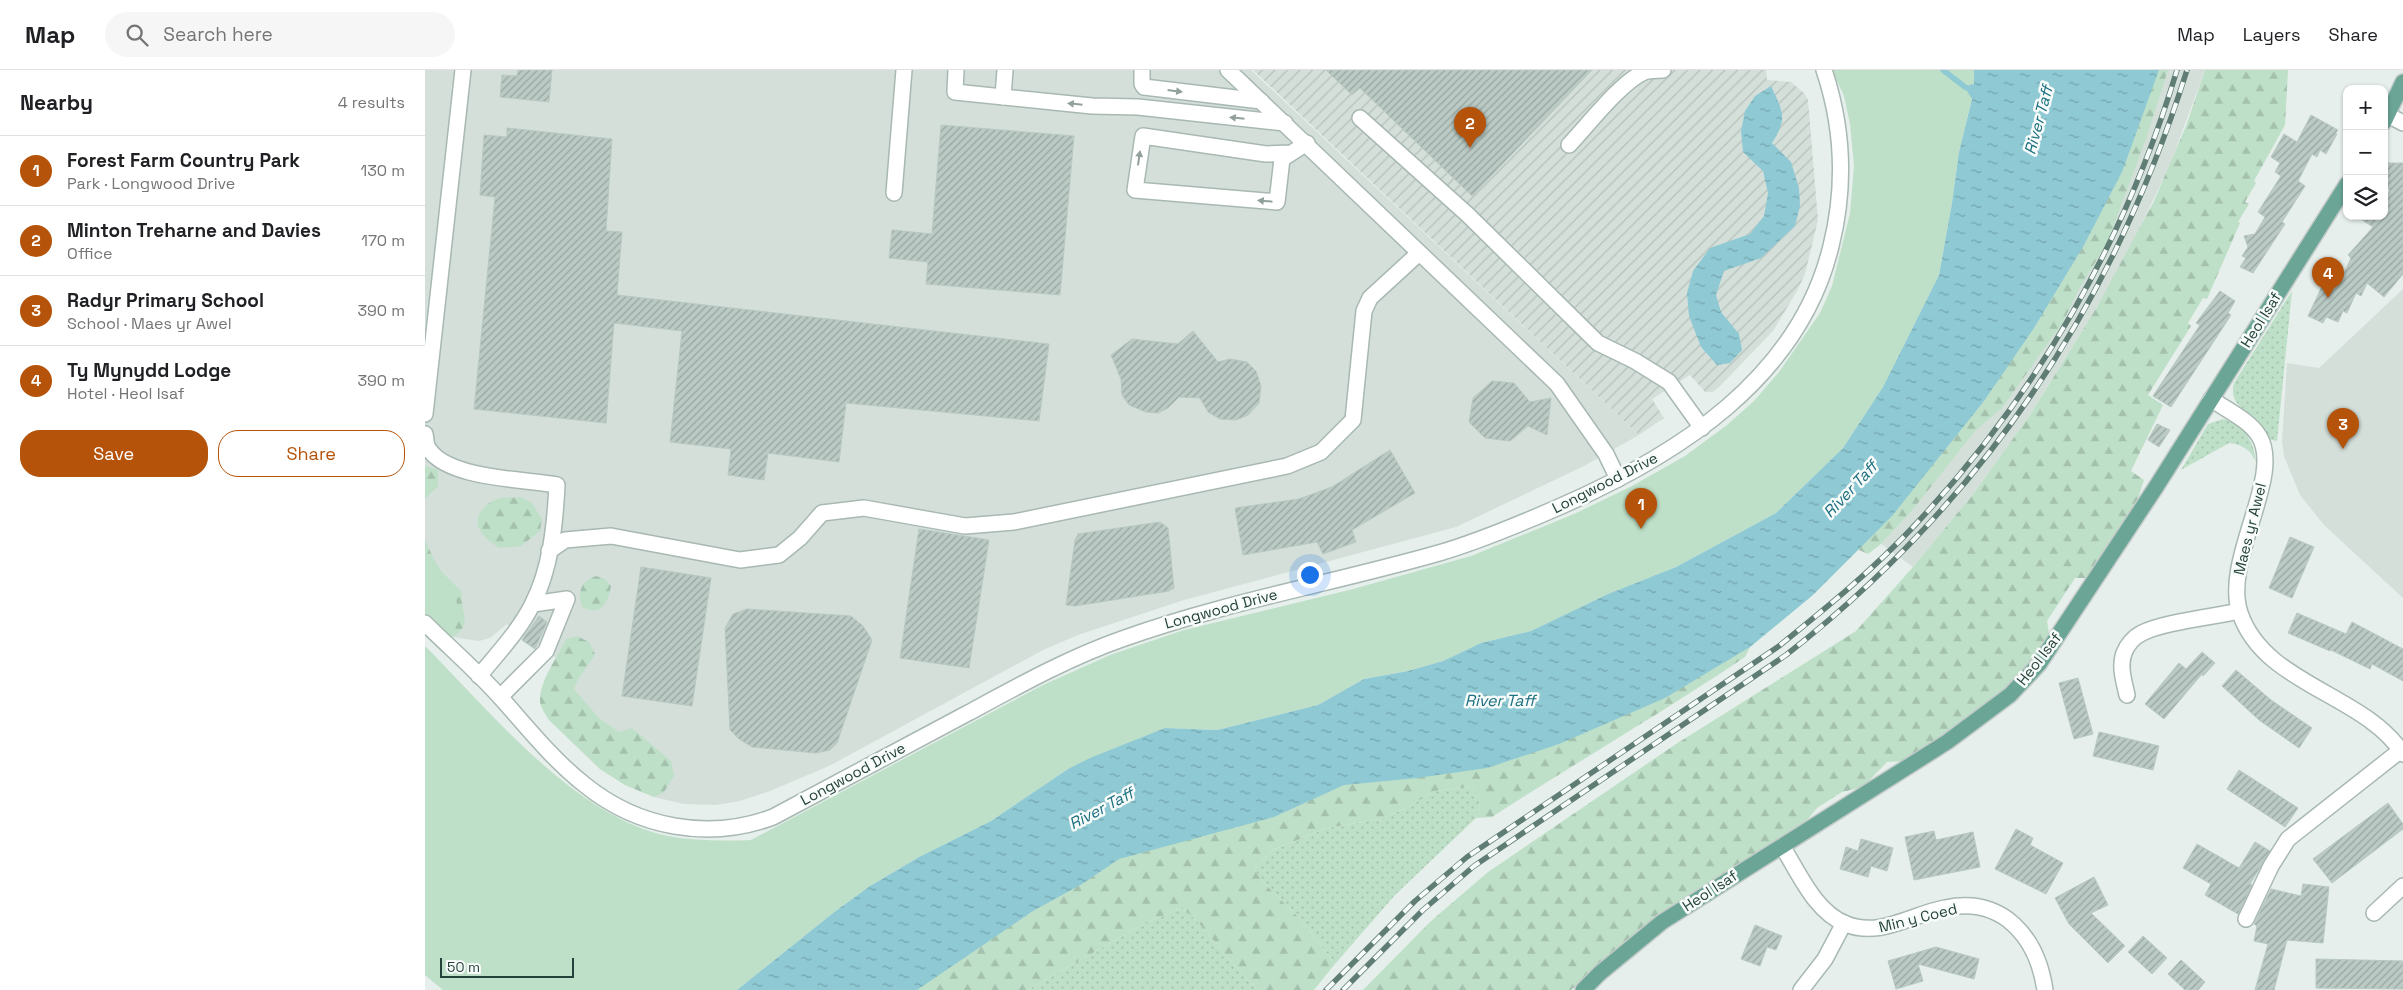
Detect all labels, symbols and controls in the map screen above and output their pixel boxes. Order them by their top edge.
search box [105,12,455,57]
text: Map [25,19,75,50]
icon: search [123,21,151,49]
text: Search here [163,22,273,47]
text: Map [2177,23,2215,46]
text: Layers [2243,23,2300,46]
text: Share [2328,23,2378,46]
water label: River Taff [2019,81,2058,157]
map controls [2343,85,2388,220]
button: + [2343,85,2388,130]
one-way arrow [1167,87,1183,95]
text: Nearby [20,89,93,116]
text: 4 results [338,92,405,113]
one-way arrow [1067,100,1083,108]
pin: 2 [1454,107,1486,148]
one-way arrow [1229,114,1245,122]
button: − [2343,130,2388,175]
text: Forest Farm Country Park [67,148,300,173]
one-way arrow [1136,150,1144,166]
text: 1 [32,160,40,181]
text: 130 m [361,160,405,181]
text: Park · Longwood Drive [67,173,235,194]
button: layers [2343,175,2388,220]
one-way arrow [1257,197,1273,205]
text: Minton Treharne and Davies [67,218,321,243]
text: 2 [31,230,41,251]
text: 170 m [361,230,405,251]
text: Office [67,243,113,264]
pin: 4 [2312,257,2344,298]
text: Radyr Primary School [67,288,264,313]
street label: Heol Isaf [2236,288,2285,351]
text: 3 [31,300,41,321]
text: 390 m [357,300,405,321]
text: School · Maes yr Awel [67,313,232,334]
text: Ty Mynydd Lodge [67,358,231,383]
text: 4 [31,370,41,391]
text: 390 m [357,370,405,391]
text: Hotel · Heol Isaf [67,383,185,404]
pin: 3 [2327,408,2359,449]
button: Save [20,430,208,477]
button: Share [218,430,405,477]
street label: Longwood Drive [1549,448,1661,517]
water label: River Taff [1819,454,1884,522]
street label: Maes yr Awel [2229,481,2270,577]
pin: 1 [1625,488,1657,529]
your location [1297,562,1323,588]
street label: Longwood Drive [1162,584,1280,633]
street label: Heol Isaf [2012,628,2065,689]
water label: River Taff [1465,690,1538,711]
street label: Longwood Drive [797,738,909,809]
water label: River Taff [1065,781,1140,834]
street label: Heol Isaf [1679,866,1741,915]
street label: Min y Coed [1877,899,1959,936]
scale bar [440,955,574,978]
text: 50 m [447,958,480,976]

